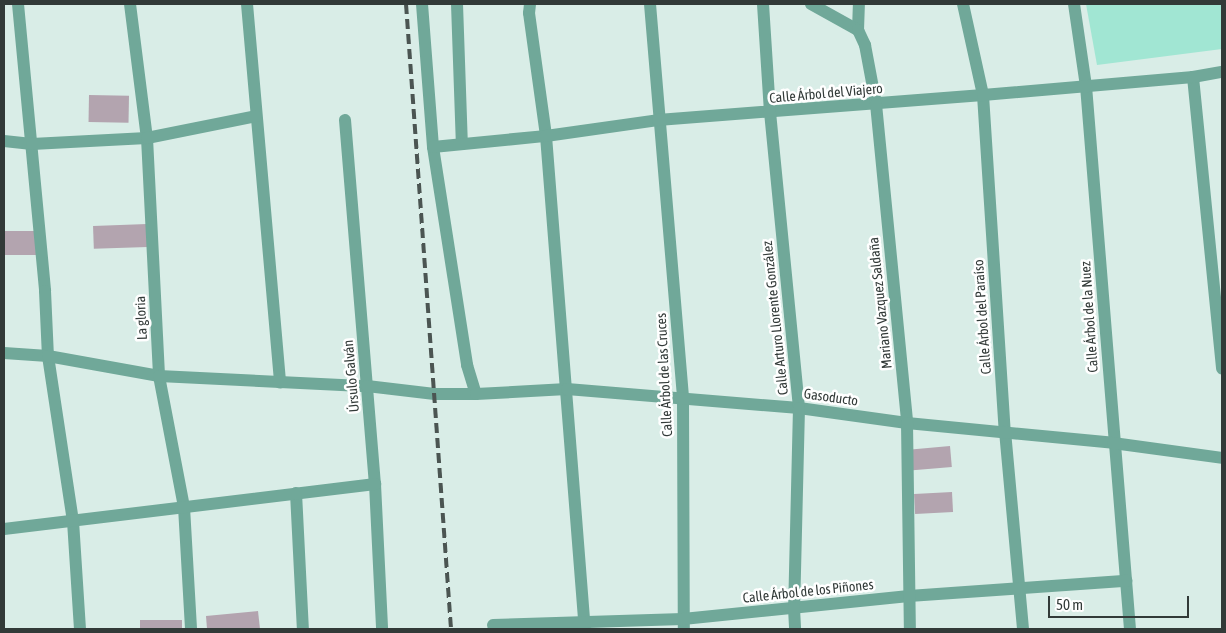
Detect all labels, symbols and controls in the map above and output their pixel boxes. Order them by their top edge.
street label: Calle Árbol del Viajero [769,80,883,106]
street label: Mariano Vazquez Saldaña [865,236,895,370]
street label: Calle Arturo Llorente González [759,240,791,396]
street label: Calle Árbol del Paraíso [970,259,994,375]
street label: Calle Árbol de la Nuez [1077,261,1101,373]
street label: La gloria [131,296,151,340]
street label: Calle Árbol de las Cruces [652,313,676,437]
street label: Úrsulo Galván [339,339,363,413]
street label: Gasoducto [803,385,859,409]
street label: Calle Árbol de los Piñones [742,576,874,606]
scale bar [1051,586,1192,618]
text: 50 m [1056,596,1083,613]

